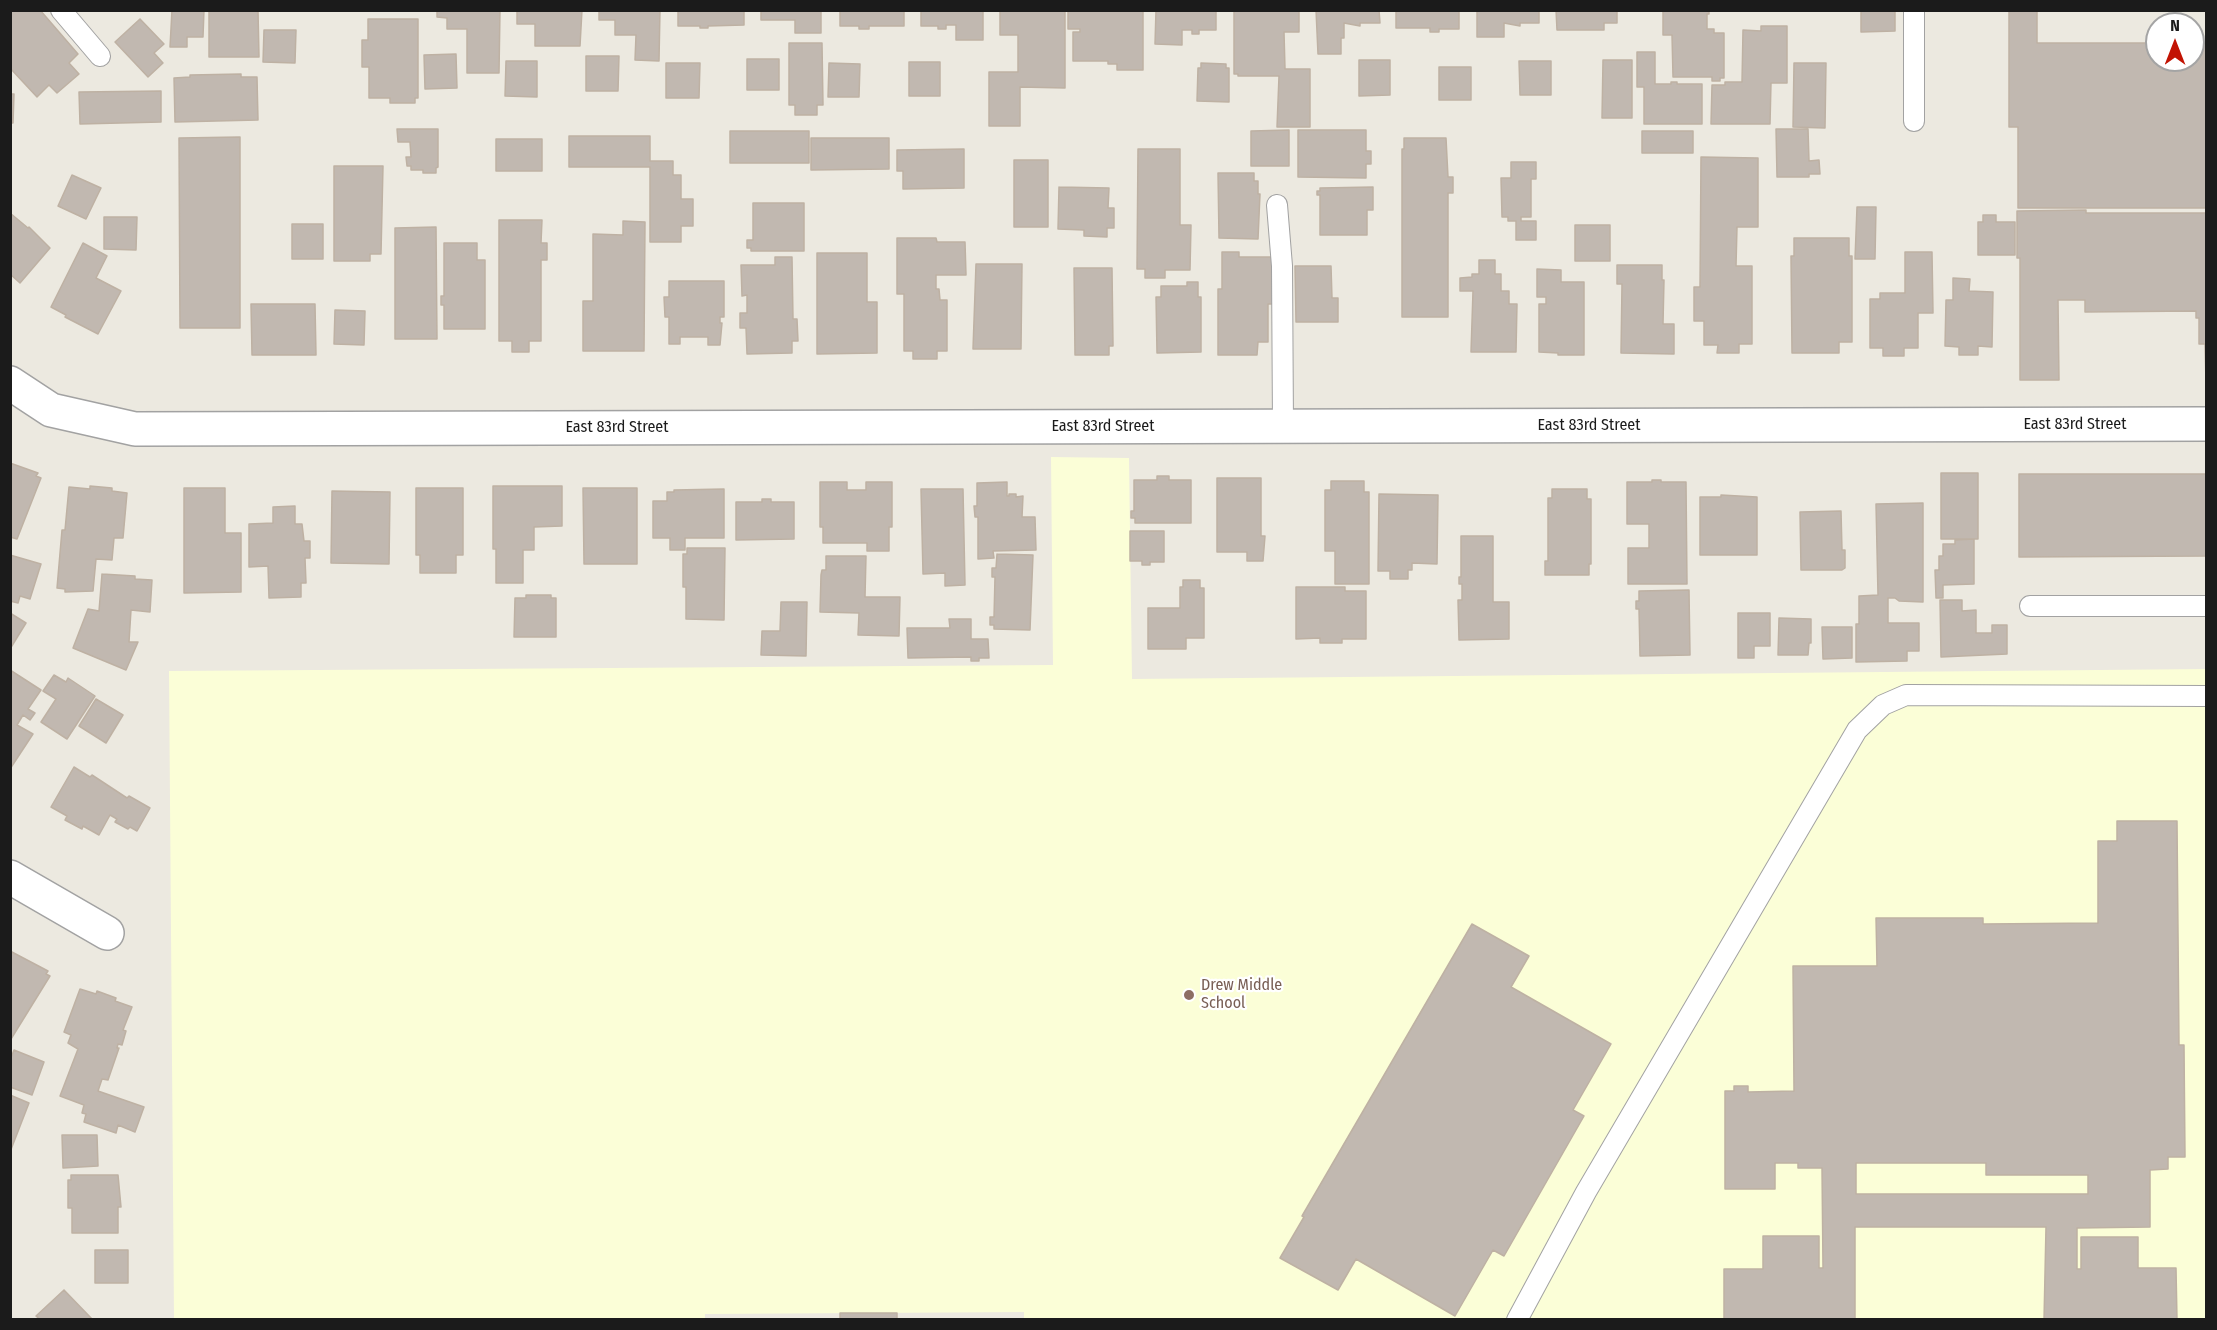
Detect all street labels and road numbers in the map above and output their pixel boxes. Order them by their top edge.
street label: East 83rd Street [2024,415,2126,435]
street label: East 83rd Street [1538,416,1640,436]
street label: East 83rd Street [1052,417,1154,437]
street label: East 83rd Street [566,418,668,438]

